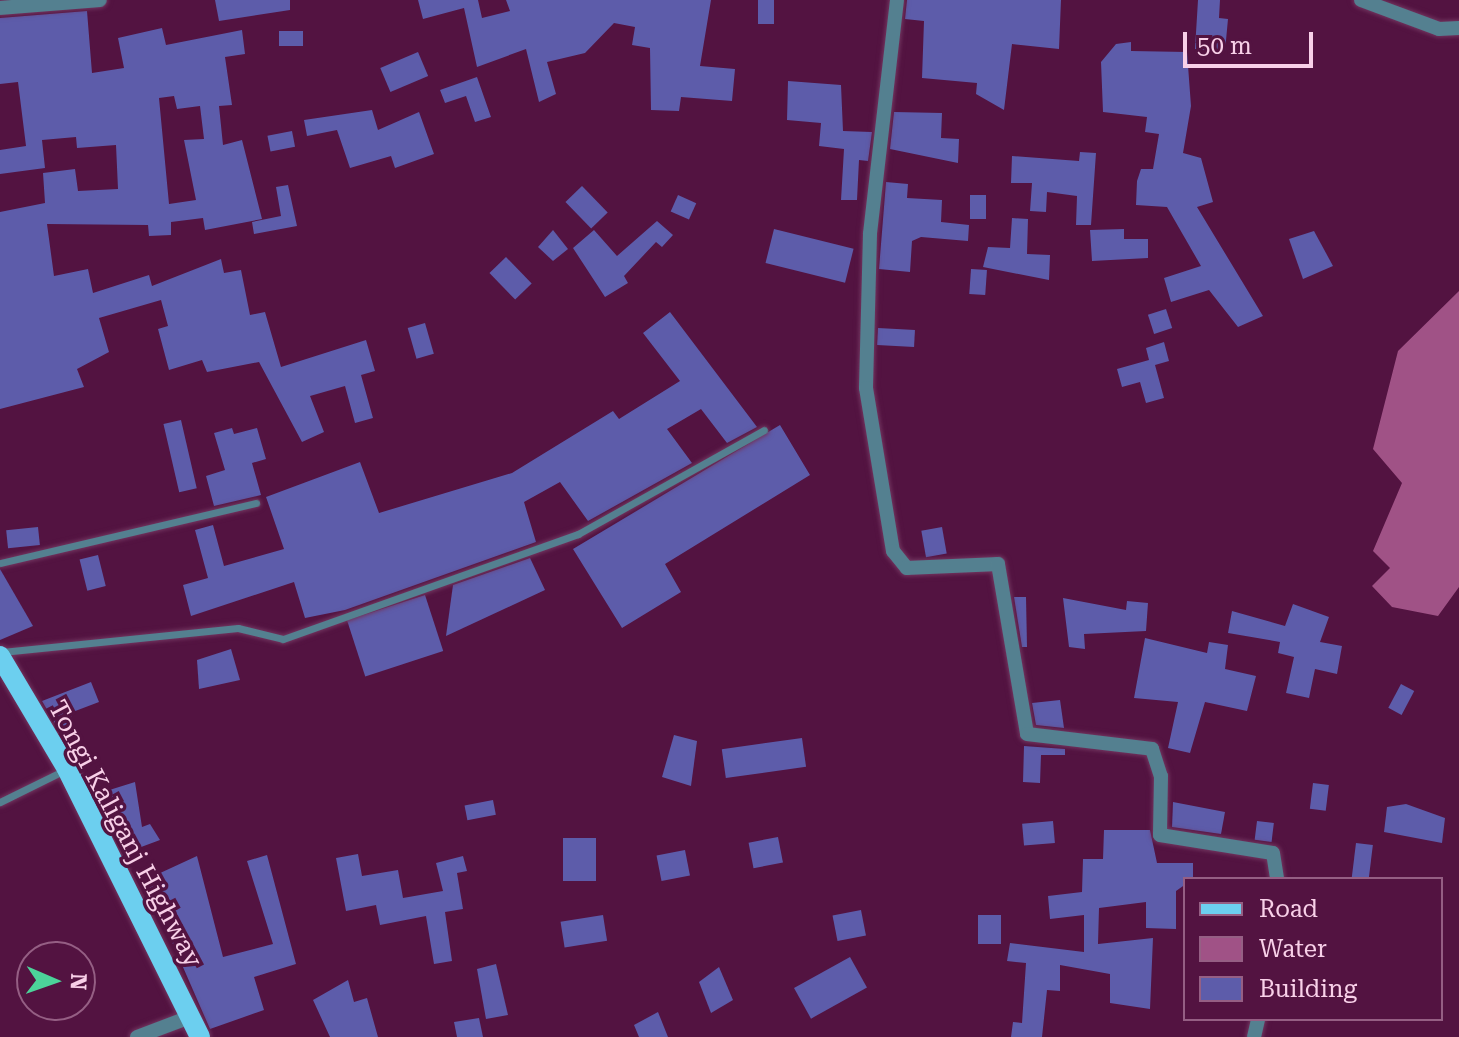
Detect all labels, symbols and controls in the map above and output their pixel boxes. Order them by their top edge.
scale bar [1187,16,1317,66]
text: 50 m [1197,32,1252,60]
street label: Tongi Kaliganj Highway [41,695,209,973]
legend [1183,877,1443,1021]
text: Road [1259,895,1318,923]
text: Water [1259,935,1327,963]
north arrow [16,941,96,1021]
text: N [66,973,91,991]
text: Building [1259,975,1357,1003]

